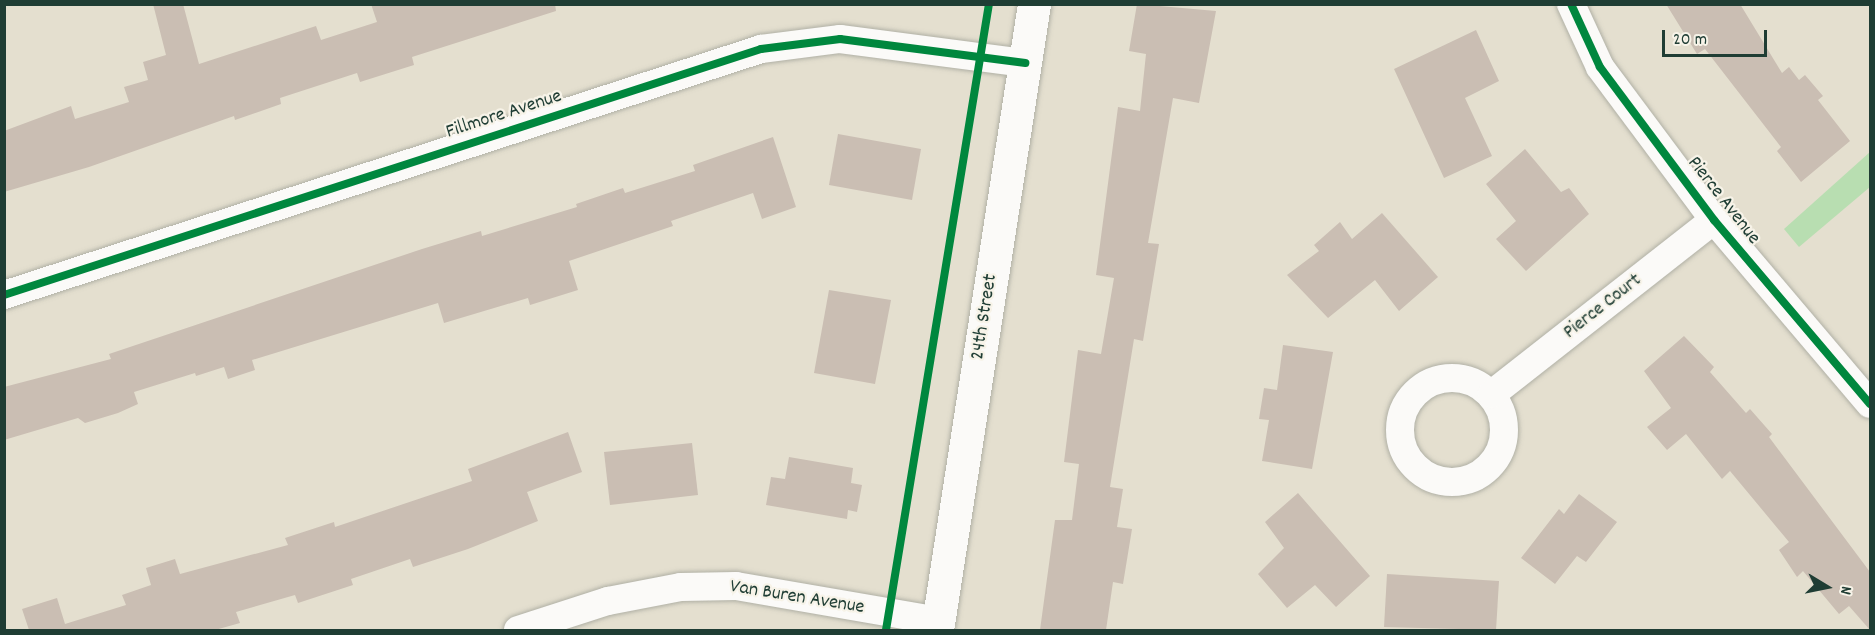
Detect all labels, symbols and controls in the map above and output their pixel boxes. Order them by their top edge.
scale bar [1665,18,1770,56]
text: 20 m [1673,28,1707,53]
street label: Fillmore Avenue [443,85,565,145]
street label: Pierce Avenue [1681,152,1765,250]
street label: Pierce Court [1559,269,1647,345]
street label: 24th Street [966,272,1004,362]
north arrow [1797,557,1857,617]
street label: Van Buren Avenue [728,576,866,620]
text: N [1833,584,1857,596]

